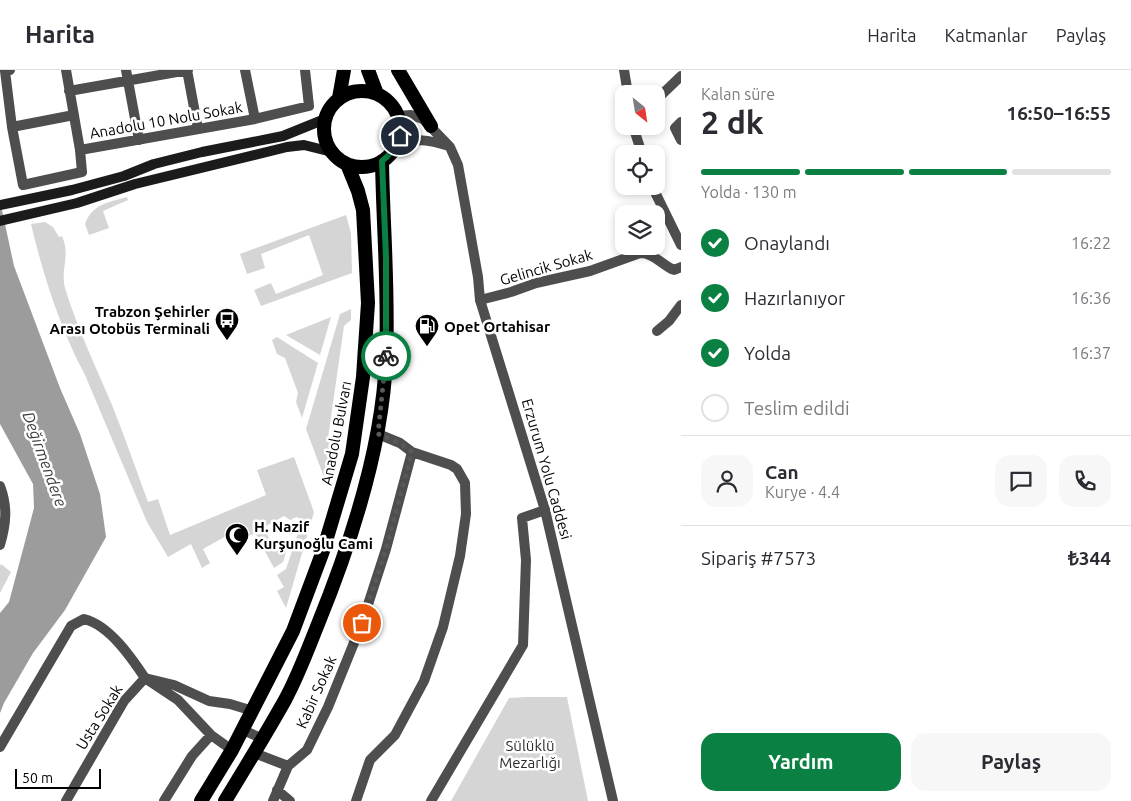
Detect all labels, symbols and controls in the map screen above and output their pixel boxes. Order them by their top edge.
text: Harita [25,21,95,48]
text: Harita [867,25,917,45]
text: Katmanlar [945,25,1028,45]
text: Paylaş [1056,25,1106,45]
north arrow [615,85,665,135]
map controls [615,85,665,255]
text: Kalan süre [701,85,775,103]
street label: Anadolu 10 Nolu Sokak [88,98,244,142]
text: 16:50–16:55 [1006,102,1111,124]
text: 2 dk [701,104,764,140]
pin [379,115,421,157]
icon: home [386,122,414,150]
button: locate [615,145,665,195]
text: Yolda · 130 m [701,183,797,201]
button: layers [615,205,665,255]
icon: check [701,229,729,257]
text: Onaylandı [744,232,830,254]
text: 16:22 [1071,234,1111,252]
street label: Gelincik Sokak [498,246,595,288]
icon: check [701,284,729,312]
text: Hazırlanıyor [744,287,845,309]
text: 16:36 [1071,289,1111,307]
place label: Trabzon Şehirler Arası Otobüs Terminali [49,303,211,337]
bus stop icon: Trabzon Şehirler Arası Otobüs Terminali [214,307,240,341]
fuel station icon: Opet Ortahisar [414,313,440,347]
place label: Opet Ortahisar [444,318,551,335]
courier [361,331,411,381]
icon: check [701,339,729,367]
icon: bike [372,342,400,370]
text: Yolda [744,342,791,364]
text: 16:37 [1071,344,1111,362]
street label: Anadolu Bulvarı [318,379,354,487]
street label: Erzurum Yolu Caddesi [519,397,575,541]
text: Teslim edildi [744,397,850,419]
water label: Değirmendere [20,409,70,509]
button: person [701,455,753,507]
button: chat [995,455,1047,507]
button: phone [1059,455,1111,507]
text: Can [765,461,799,483]
text: Kurye · 4.4 [765,483,840,501]
place label: H. Nazif Kurşunoğlu Cami [254,518,373,553]
mosque icon: H. Nazif Kurşunoğlu Cami [224,522,250,556]
text: Sipariş #7573 [701,547,816,569]
text: ₺344 [1068,547,1111,569]
pin [341,602,383,644]
icon: bag [348,609,376,637]
street label: Kabir Sokak [292,653,340,731]
street label: Usta Sokak [72,681,126,753]
button: Yardım [701,733,901,791]
button: Paylaş [911,733,1111,791]
park label: Sülüklü Mezarlığı [499,737,561,771]
scale bar [15,766,101,789]
text: 50 m [22,770,53,786]

